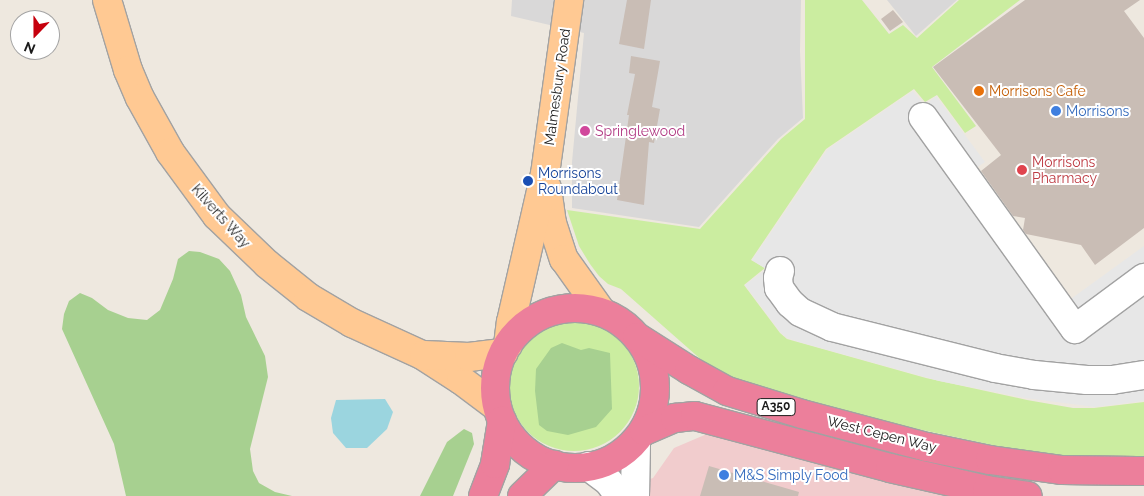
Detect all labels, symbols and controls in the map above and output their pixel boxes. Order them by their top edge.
north arrow [10,10,60,60]
street label: Malmesbury Road [540,27,574,147]
text: N [22,39,38,57]
place label: Morrisons Cafe [989,83,1086,99]
marker: Morrisons Cafe [973,85,985,97]
place label: Morrisons [1066,103,1129,119]
marker: Morrisons [1050,105,1062,117]
place label: Springlewood [595,123,685,139]
marker: Springlewood [579,125,591,137]
place label: Morrisons Pharmacy [1032,154,1097,186]
marker: Morrisons Pharmacy [1016,164,1028,176]
place label: Morrisons Roundabout [538,165,618,198]
marker: Morrisons Roundabout [522,175,534,187]
street label: Kilverts Way [188,181,254,251]
road number: A350 [756,398,796,417]
street label: West Cepen Way [826,412,938,456]
place label: M&S Simply Food [734,467,849,483]
marker: M&S Simply Food [718,469,730,481]

